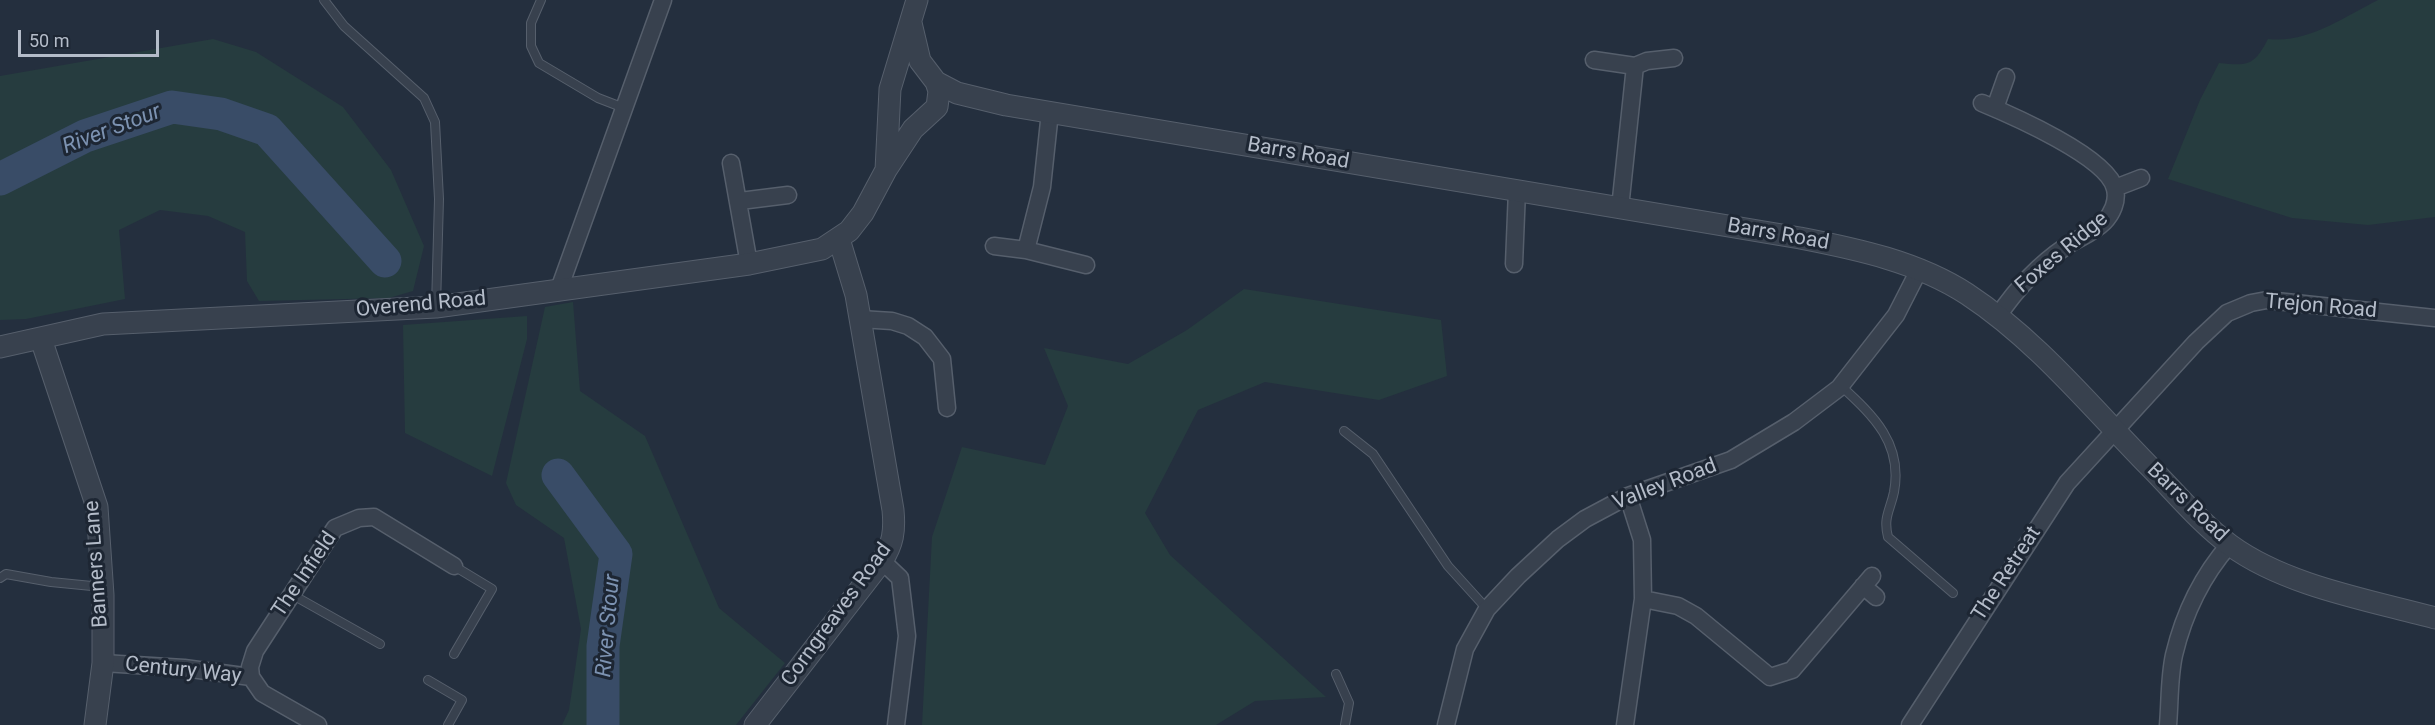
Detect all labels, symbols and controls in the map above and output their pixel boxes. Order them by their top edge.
scale bar [21,18,162,56]
text: 50 m [29,30,69,51]
water label: River Stour [59,99,165,161]
street label: Barrs Road [1245,133,1351,175]
street label: Foxes Ridge [2010,207,2114,299]
street label: Barrs Road [1725,214,1831,256]
street label: Overend Road [355,287,487,323]
street label: Trejon Road [2264,290,2378,324]
street label: Valley Road [1610,454,1720,516]
street label: Barrs Road [2141,458,2233,548]
street label: Banners Lane [80,500,114,628]
street label: The Retreat [1967,522,2047,626]
street label: The Infield [267,528,343,622]
street label: Corngreaves Road [777,538,897,692]
water label: River Stour [591,574,627,678]
street label: Century Way [124,652,242,690]

